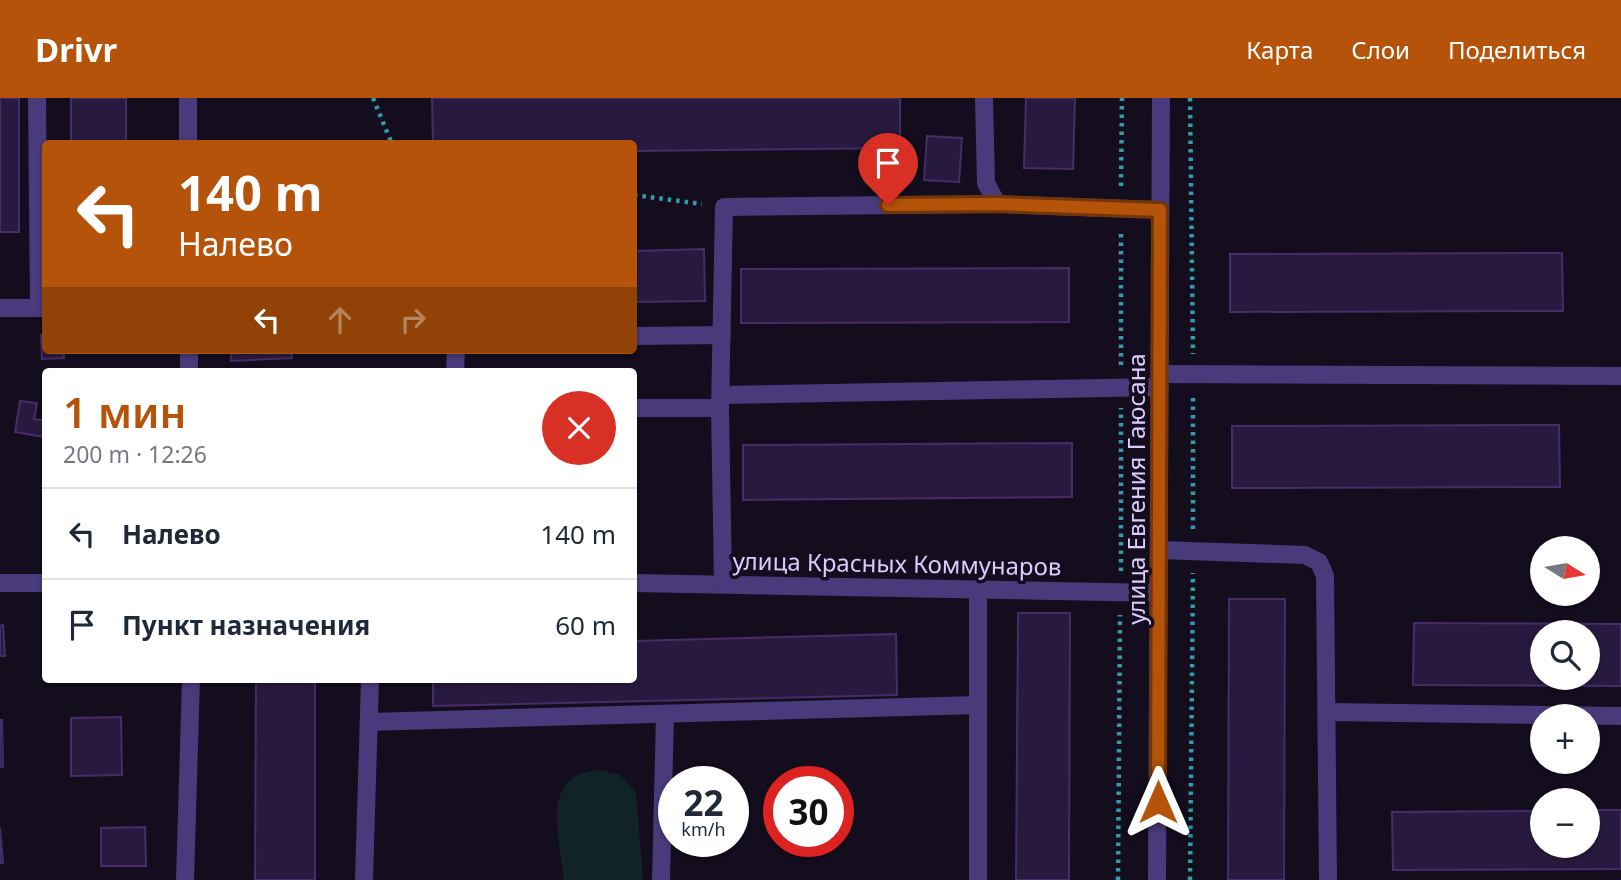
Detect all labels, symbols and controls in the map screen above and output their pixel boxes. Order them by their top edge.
text: Drivr [35,27,117,72]
text: Карта [1246,33,1313,66]
text: Слои [1351,33,1410,66]
text: Поделиться [1448,33,1586,66]
pin [858,133,918,205]
icon: arrive [869,144,907,182]
text: 140 m [178,159,323,225]
icon: left [63,168,154,259]
text: Налево [178,222,293,265]
icon: left [248,301,286,339]
icon: ahead [321,301,359,339]
icon: right [394,301,432,339]
street label: улица Евгения Гаюсана [1119,353,1152,625]
text: 1 мин [63,383,186,440]
button: close [542,391,616,465]
text: 200 m · 12:26 [63,438,207,470]
icon: left [63,515,101,553]
text: Налево [122,516,221,552]
text: 140 m [540,516,616,552]
north arrow [1530,536,1600,606]
map controls [1530,536,1600,858]
street label: улица Красных Коммунаров [732,544,1062,582]
icon: arrive [63,606,101,644]
text: Пункт назначения [122,607,370,643]
text: 60 m [555,607,616,643]
button: search [1530,620,1600,690]
button: + [1530,704,1600,774]
position arrow [1121,765,1195,839]
speed limit sign: 30 [763,766,854,857]
text: 22 [683,779,724,826]
button: − [1530,788,1600,858]
text: km/h [681,817,726,841]

